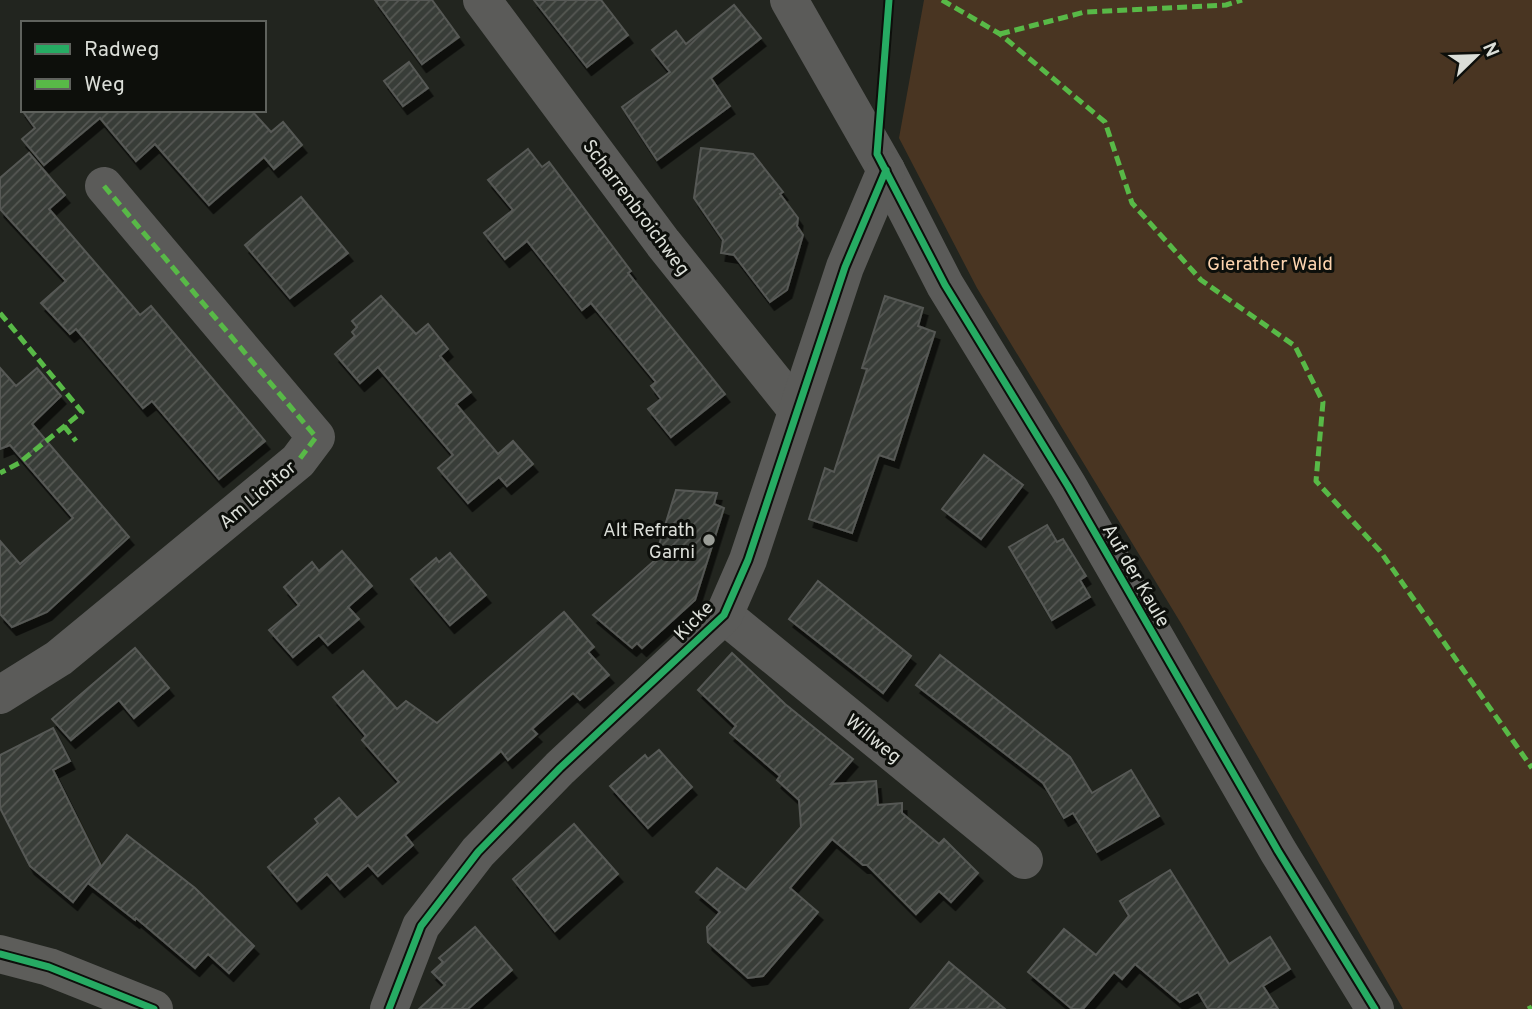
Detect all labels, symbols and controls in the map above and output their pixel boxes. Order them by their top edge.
legend [21,21,266,112]
north arrow [1441,21,1511,91]
text: Radweg [84,37,159,64]
text: N [1476,39,1504,61]
text: Weg [84,72,125,99]
street label: Scharrenbroichweg [576,135,694,281]
park label: Gierather Wald [1207,253,1333,277]
street label: Am Lichtor [215,456,302,535]
place label: Alt Refrath Garni [603,519,695,565]
street label: Auf der Kaule [1096,520,1175,632]
marker: Alt Refrath Garni [701,532,717,548]
street label: Kicke [670,596,719,646]
street label: Willweg [840,710,906,769]

